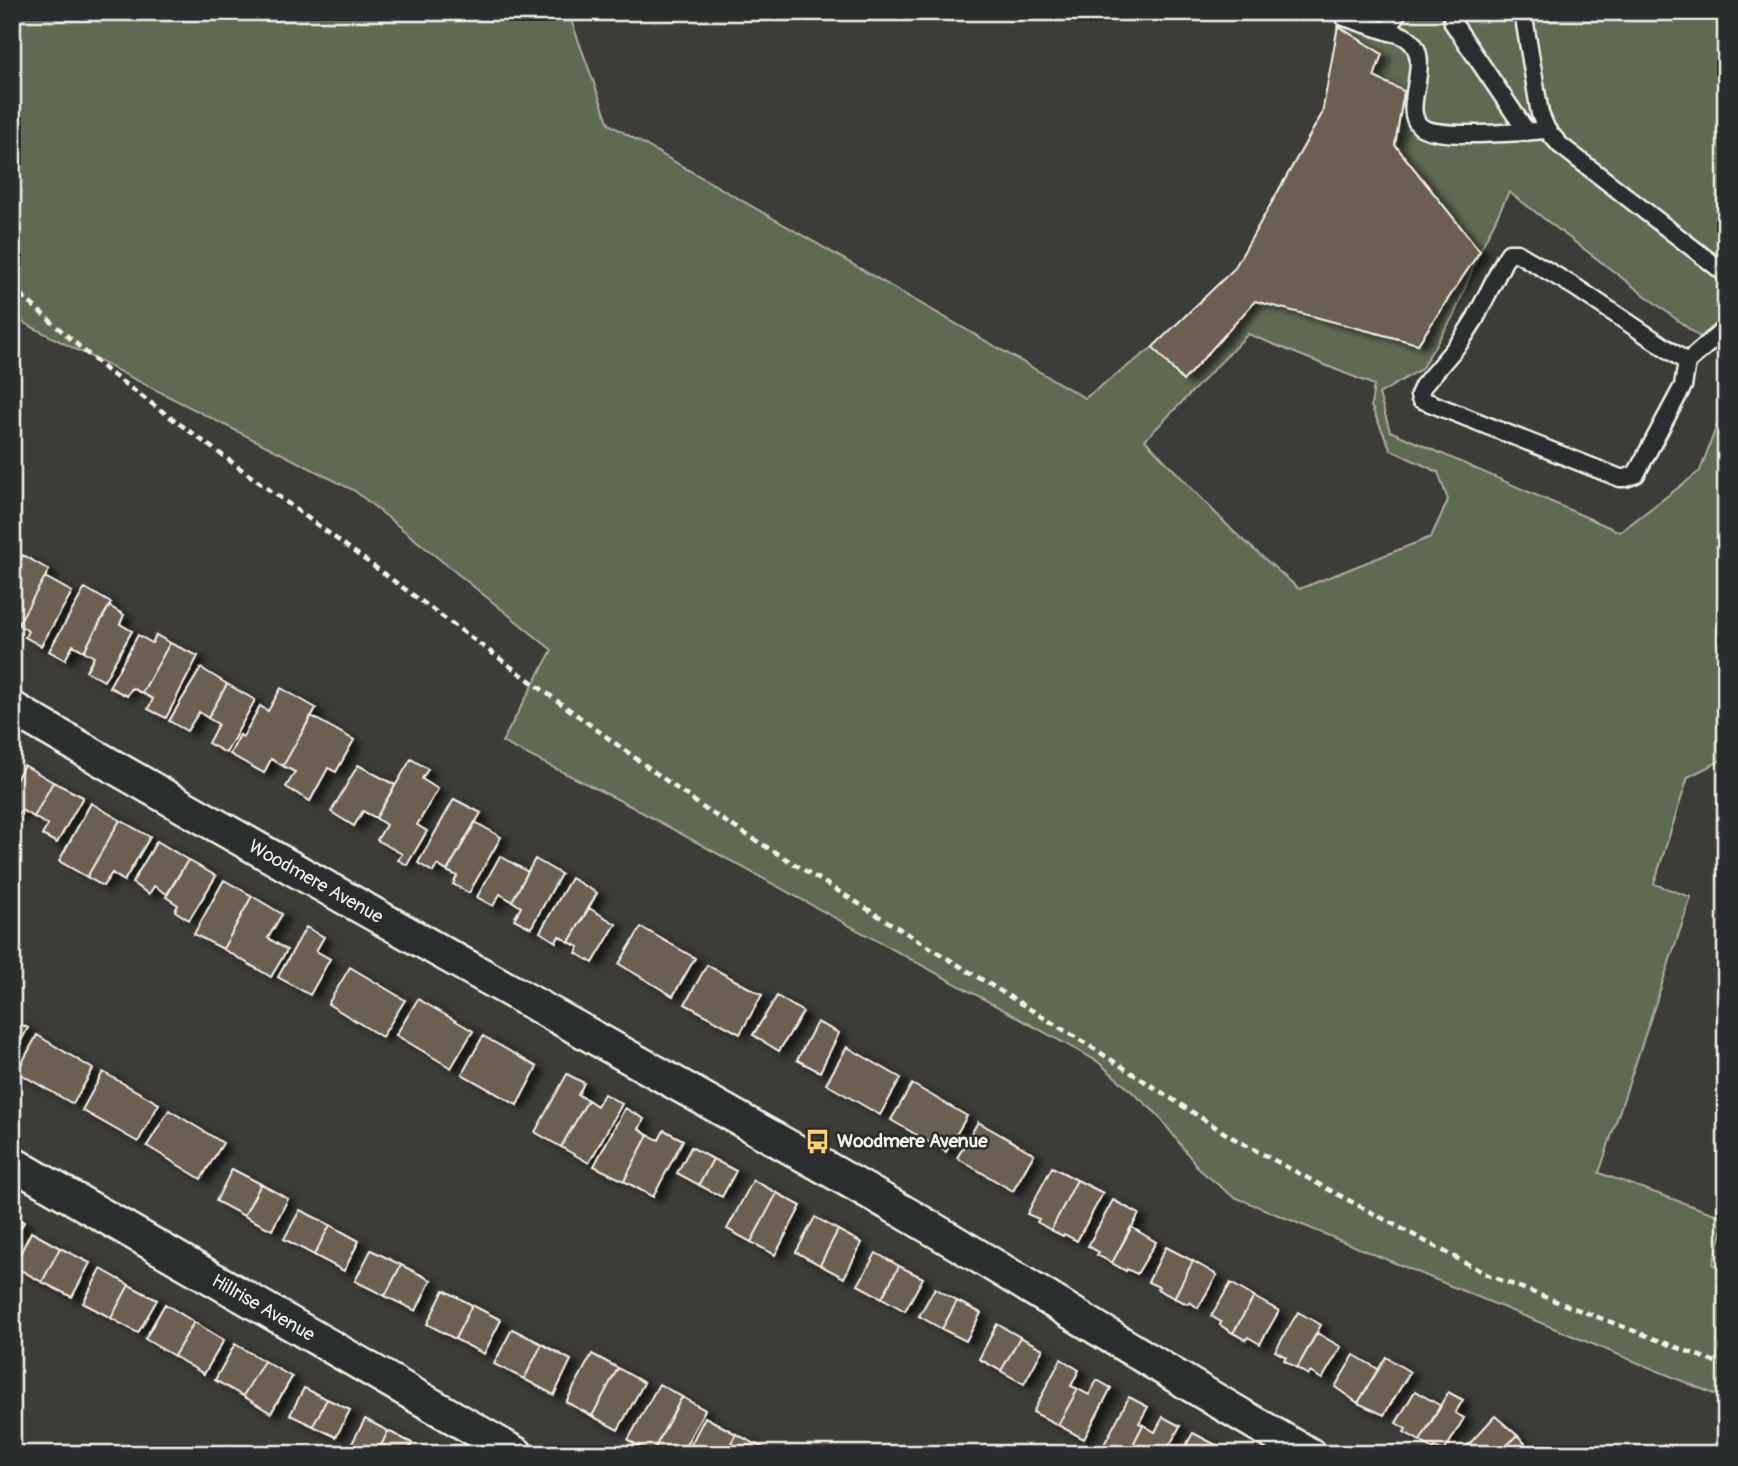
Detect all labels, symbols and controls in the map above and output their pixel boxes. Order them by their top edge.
street label: Woodmere Avenue [244,834,388,929]
bus stop icon: Woodmere Avenue [803,1127,831,1155]
place label: Woodmere Avenue [837,1129,988,1153]
street label: Hillrise Avenue [207,1269,320,1347]

